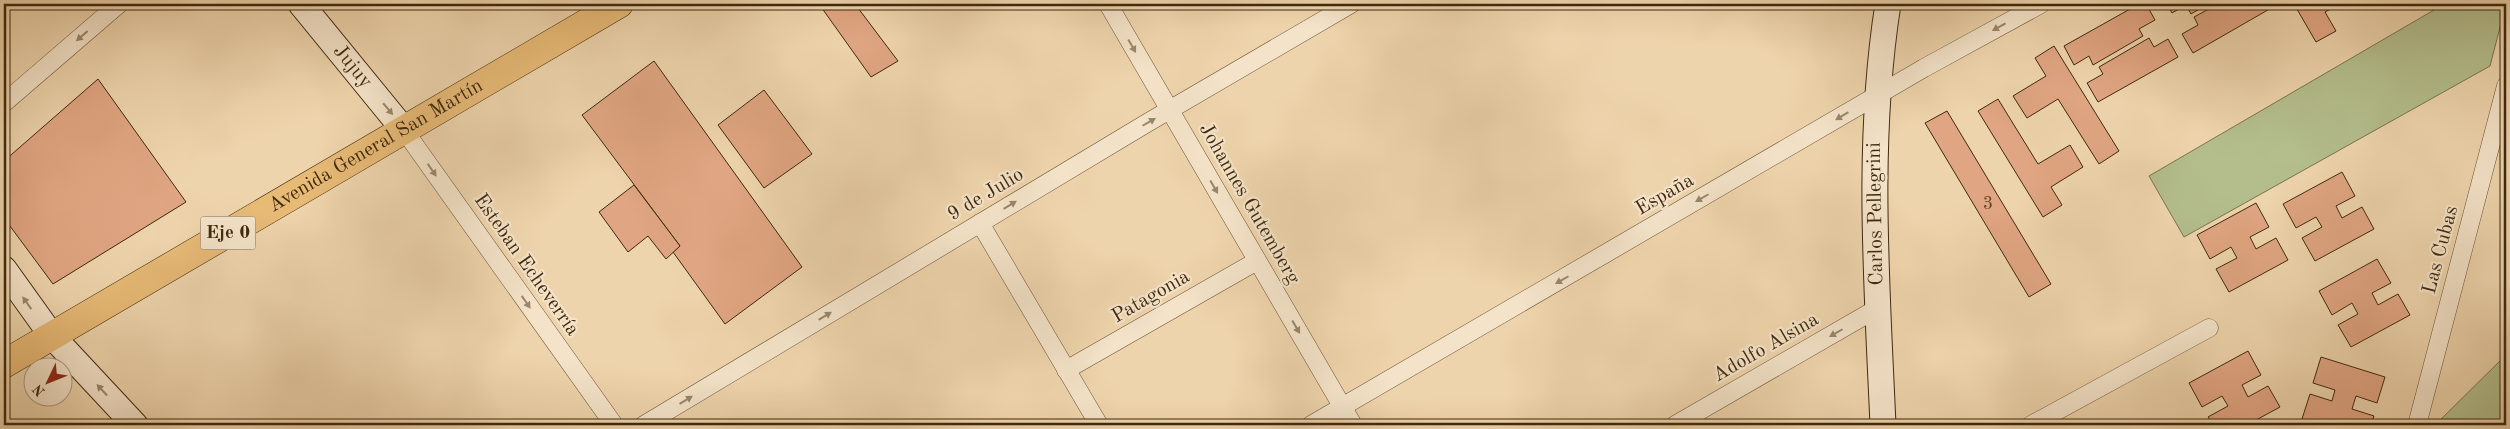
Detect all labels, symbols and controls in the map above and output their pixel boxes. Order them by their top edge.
one-way arrow [1991,23,2006,31]
one-way arrow [75,30,88,41]
one-way arrow [1128,39,1137,53]
street label: Jujuy [329,41,376,92]
street label: Avenida General San Martín [265,76,487,217]
one-way arrow [382,102,393,115]
one-way arrow [1836,112,1849,121]
one-way arrow [1142,118,1157,126]
street label: Johannes Gutemberg [1195,120,1303,288]
street label: Carlos Pellegrini [1865,142,1887,286]
one-way arrow [427,163,437,177]
street label: 9 de Julio [945,165,1027,225]
street label: España [1633,170,1698,220]
one-way arrow [1209,180,1218,193]
street label: Esteban Echeverría [470,190,583,340]
one-way arrow [1695,194,1709,203]
house number: 3 [1983,195,1993,213]
one-way arrow [1003,201,1016,210]
street label: Las Cubas [2420,204,2462,296]
road number: Eje 0 [200,217,256,250]
street label: Patagonia [1109,267,1193,327]
one-way arrow [1554,276,1569,284]
one-way arrow [521,295,531,309]
one-way arrow [22,297,33,310]
street label: Adolfo Alsina [1710,310,1822,386]
one-way arrow [819,312,832,321]
one-way arrow [1291,320,1300,333]
one-way arrow [1829,328,1842,337]
north arrow [22,356,72,406]
text: N [30,381,48,399]
one-way arrow [96,384,108,396]
one-way arrow [680,396,693,405]

